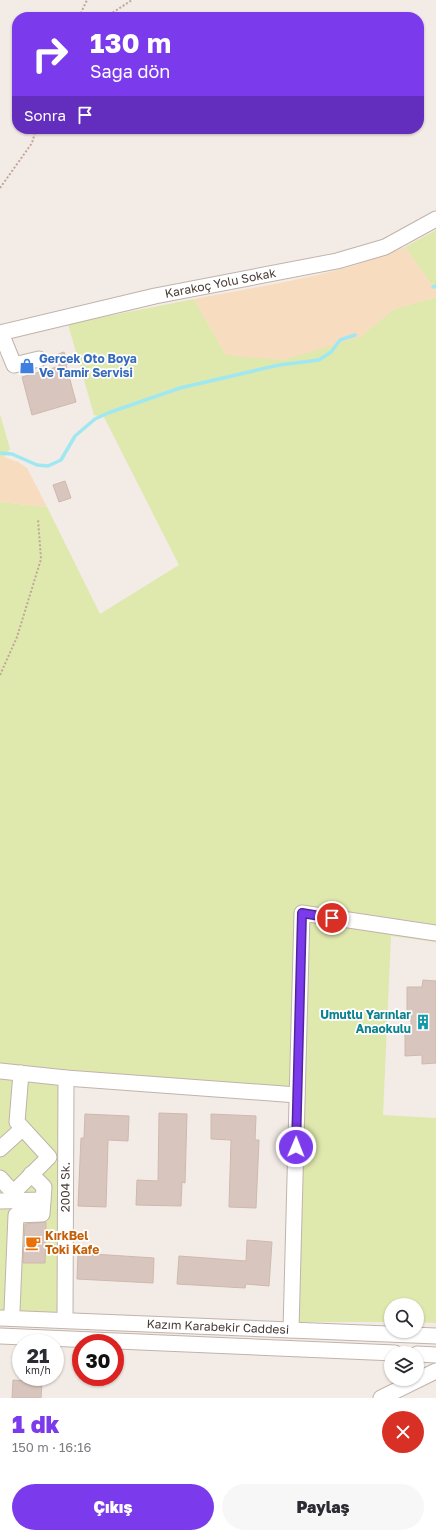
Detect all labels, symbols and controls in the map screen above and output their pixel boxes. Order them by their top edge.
text: 130 m [90,26,171,59]
icon: right [24,28,76,80]
text: Sağa dön [90,60,170,82]
icon: arrive [74,104,96,126]
text: Sonra [24,106,66,124]
street label: Karakoç Yolu Sokak [164,265,277,301]
place label: Gercek Oto Boya Ve Tamir Servisi [39,351,137,380]
shop icon: Gercek Oto Boya Ve Tamir Servisi [18,357,36,375]
pin [315,901,349,935]
icon: arrive [321,907,343,929]
place label: Umutlu Yarınlar Anaokulu [320,1007,411,1036]
building icon: Umutlu Yarınlar Anaokulu [414,1013,432,1031]
position arrow [275,1126,317,1168]
street label: 2004 Sk. [57,1162,73,1212]
place label: KırkBel Toki Kafe [45,1228,99,1257]
cafe icon: KırkBel Toki Kafe [24,1234,42,1252]
map controls [384,1298,424,1386]
button: search [384,1298,424,1338]
street label: Kazım Karabekir Caddesi [146,1316,289,1337]
speed limit sign: 30 [72,1334,124,1386]
text: 21 [27,1343,49,1367]
button: layers [384,1346,424,1386]
text: km/h [25,1364,51,1376]
text: 1 dk [12,1409,59,1438]
button: close [382,1411,424,1453]
text: 150 m · 16:16 [12,1439,91,1455]
button: Çıkış [12,1484,214,1530]
button: Paylaş [222,1484,424,1530]

